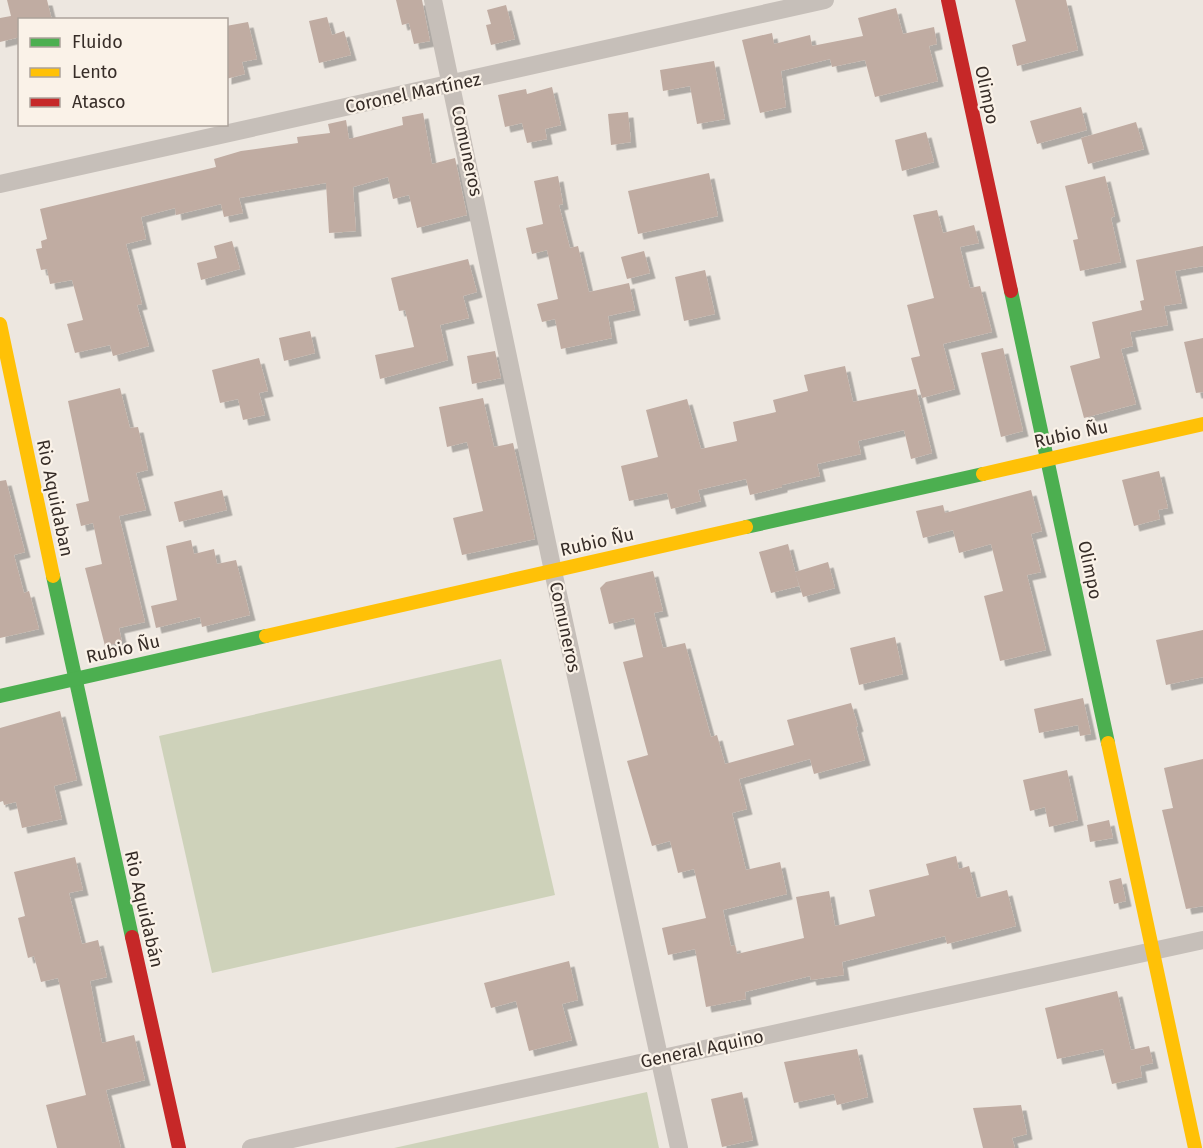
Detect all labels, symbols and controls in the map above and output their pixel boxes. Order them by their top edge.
legend [18,18,228,126]
text: Fluido [72,31,123,53]
text: Lento [72,61,118,83]
street label: Olimpo [970,64,1004,126]
street label: Coronel Martínez [343,68,483,118]
text: Atasco [72,91,125,113]
street label: Comuneros [447,104,487,198]
street label: Rubio Ñu [1032,414,1110,453]
street label: Rio Aquidaban [32,437,78,559]
street label: Rubio Ñu [558,522,636,561]
street label: Olimpo [1073,539,1107,601]
street label: Comuneros [545,580,585,674]
street label: Rubio Ñu [84,629,162,668]
street label: Rio Aquidabán [120,848,168,970]
street label: General Aquino [638,1025,766,1073]

